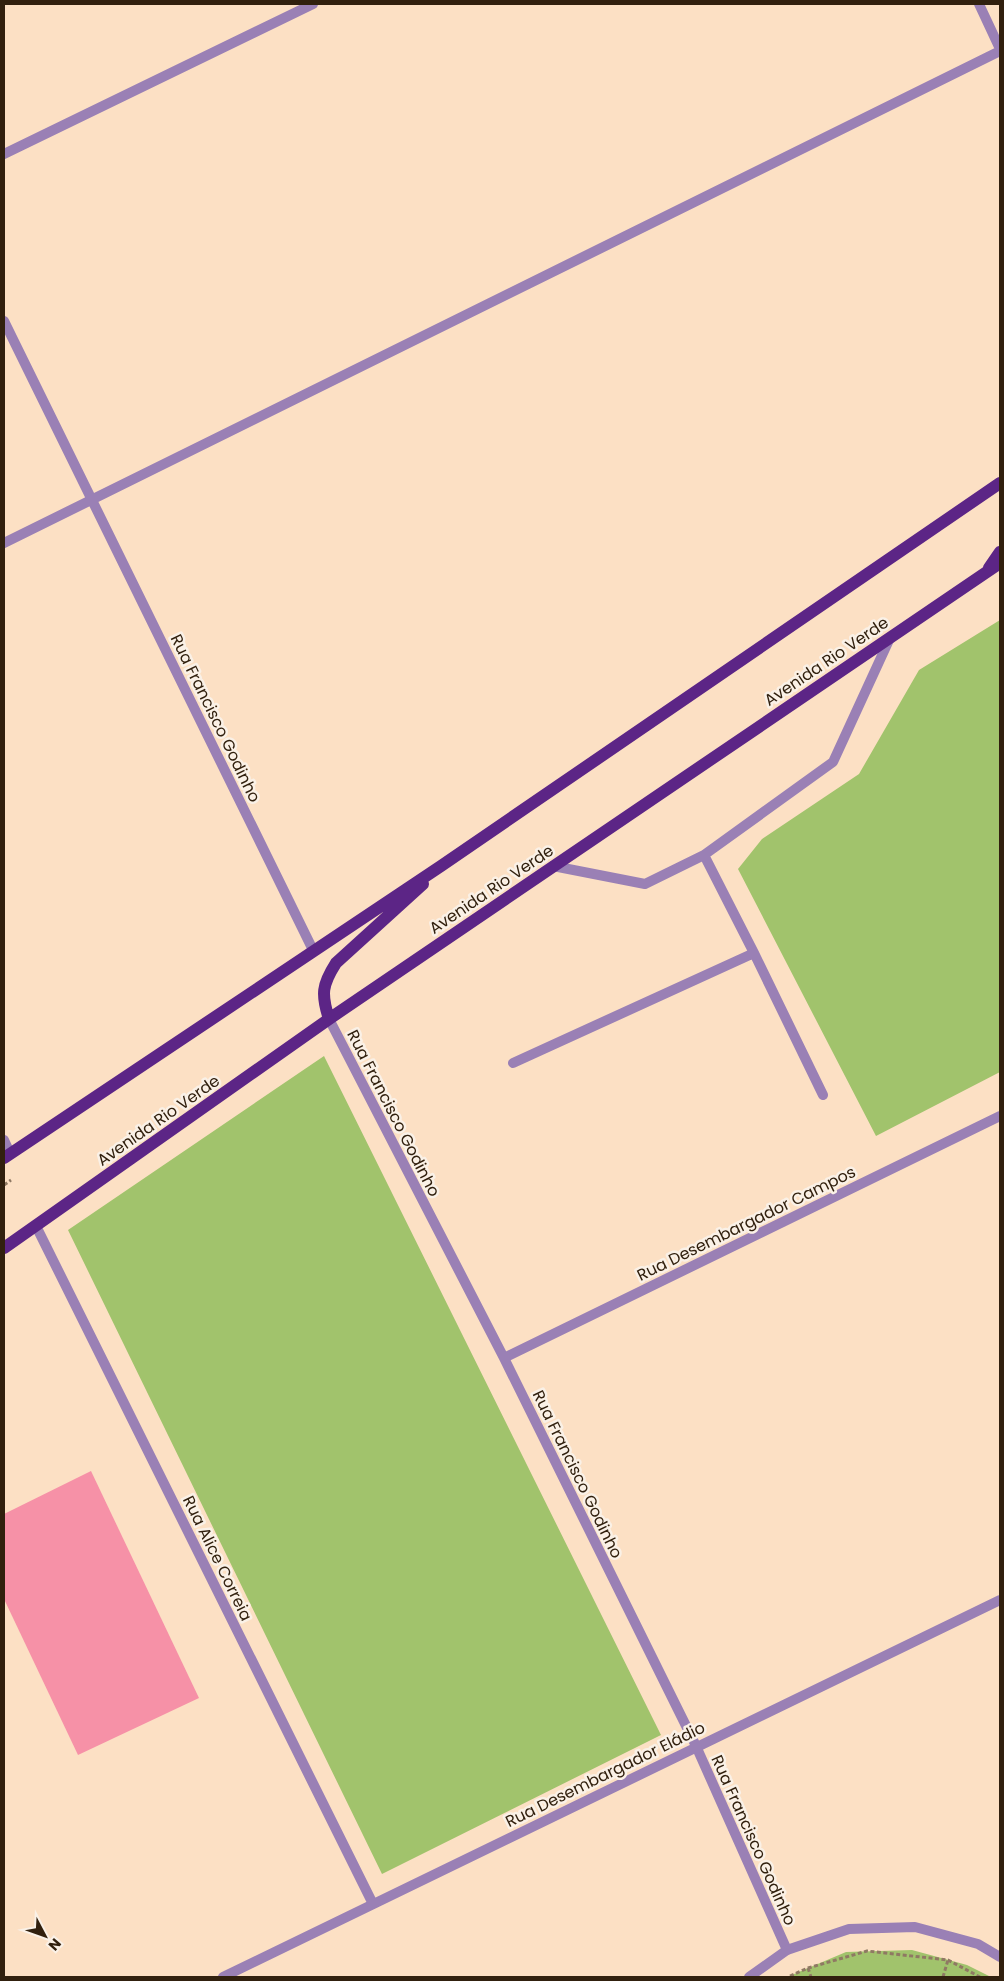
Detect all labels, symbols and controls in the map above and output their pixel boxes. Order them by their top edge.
street label: Avenida Rio Verde [760,611,893,712]
street label: Rua Francisco Godinho [165,630,266,806]
street label: Avenida Rio Verde [425,839,558,940]
street label: Rua Francisco Godinho [341,1026,446,1201]
street label: Avenida Rio Verde [92,1069,224,1172]
street label: Rua Desembargador Campos [633,1160,859,1287]
street label: Rua Francisco Godinho [527,1386,628,1562]
street label: Rua Alice Correia [177,1492,258,1625]
street label: Rua Desembargador Eládio [502,1716,709,1833]
street label: Rua Francisco Godinho [706,1751,802,1929]
north arrow [20,1911,70,1961]
text: N [44,1934,66,1955]

